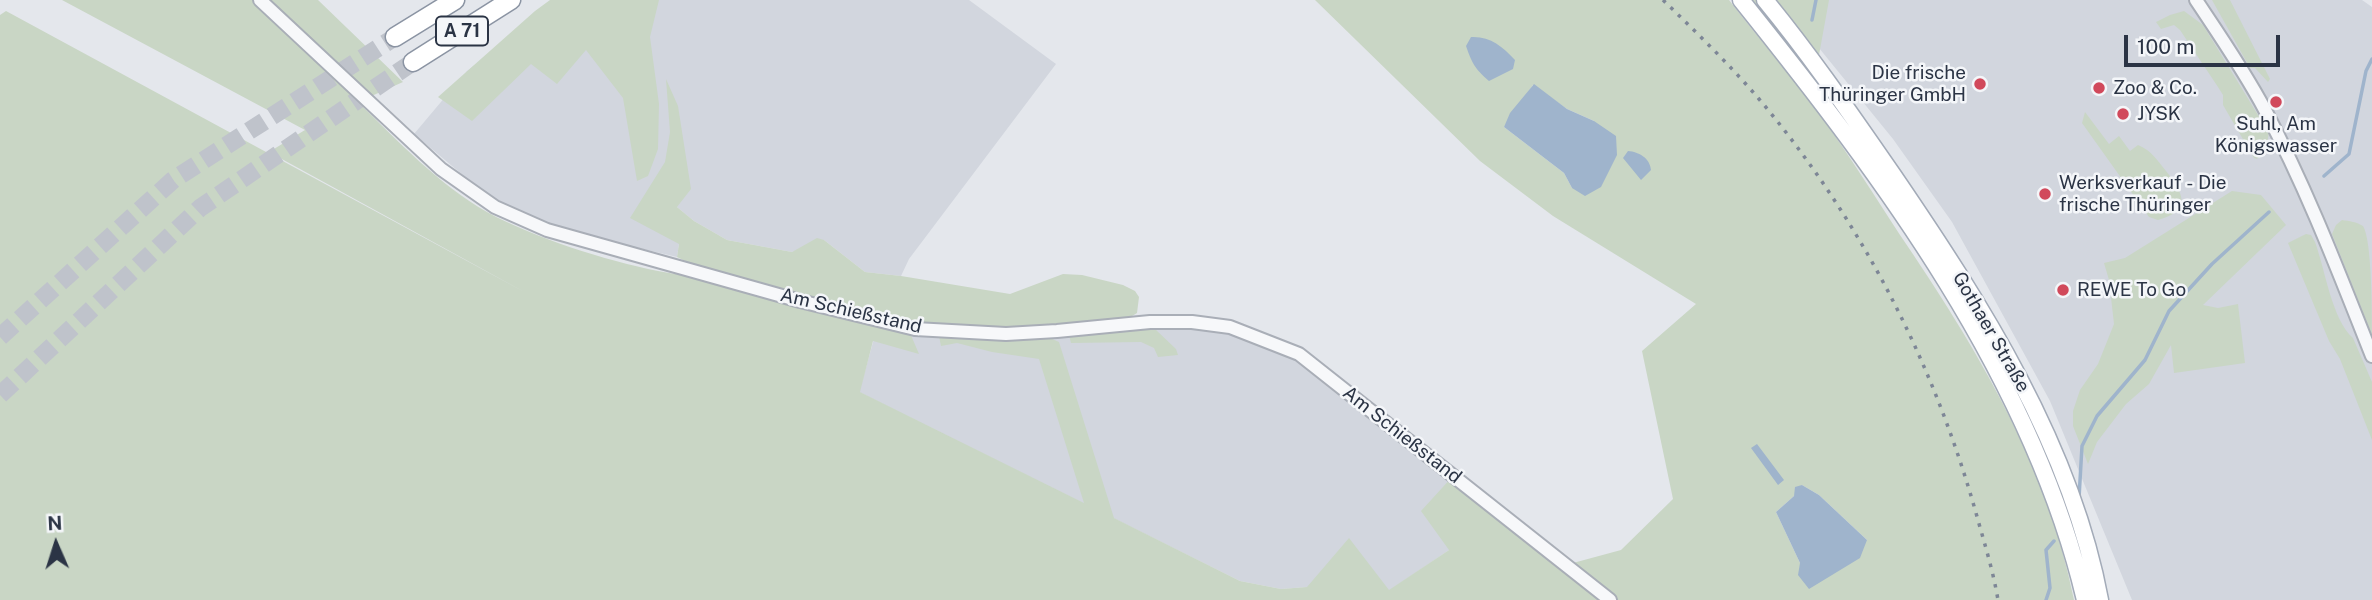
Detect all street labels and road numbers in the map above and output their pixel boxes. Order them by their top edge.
road number: A 71 [436,16,488,46]
street label: Gothaer Straße [1947,268,2035,396]
street label: Am Schießstand [778,284,924,338]
street label: Am Schießstand [1338,382,1466,488]

